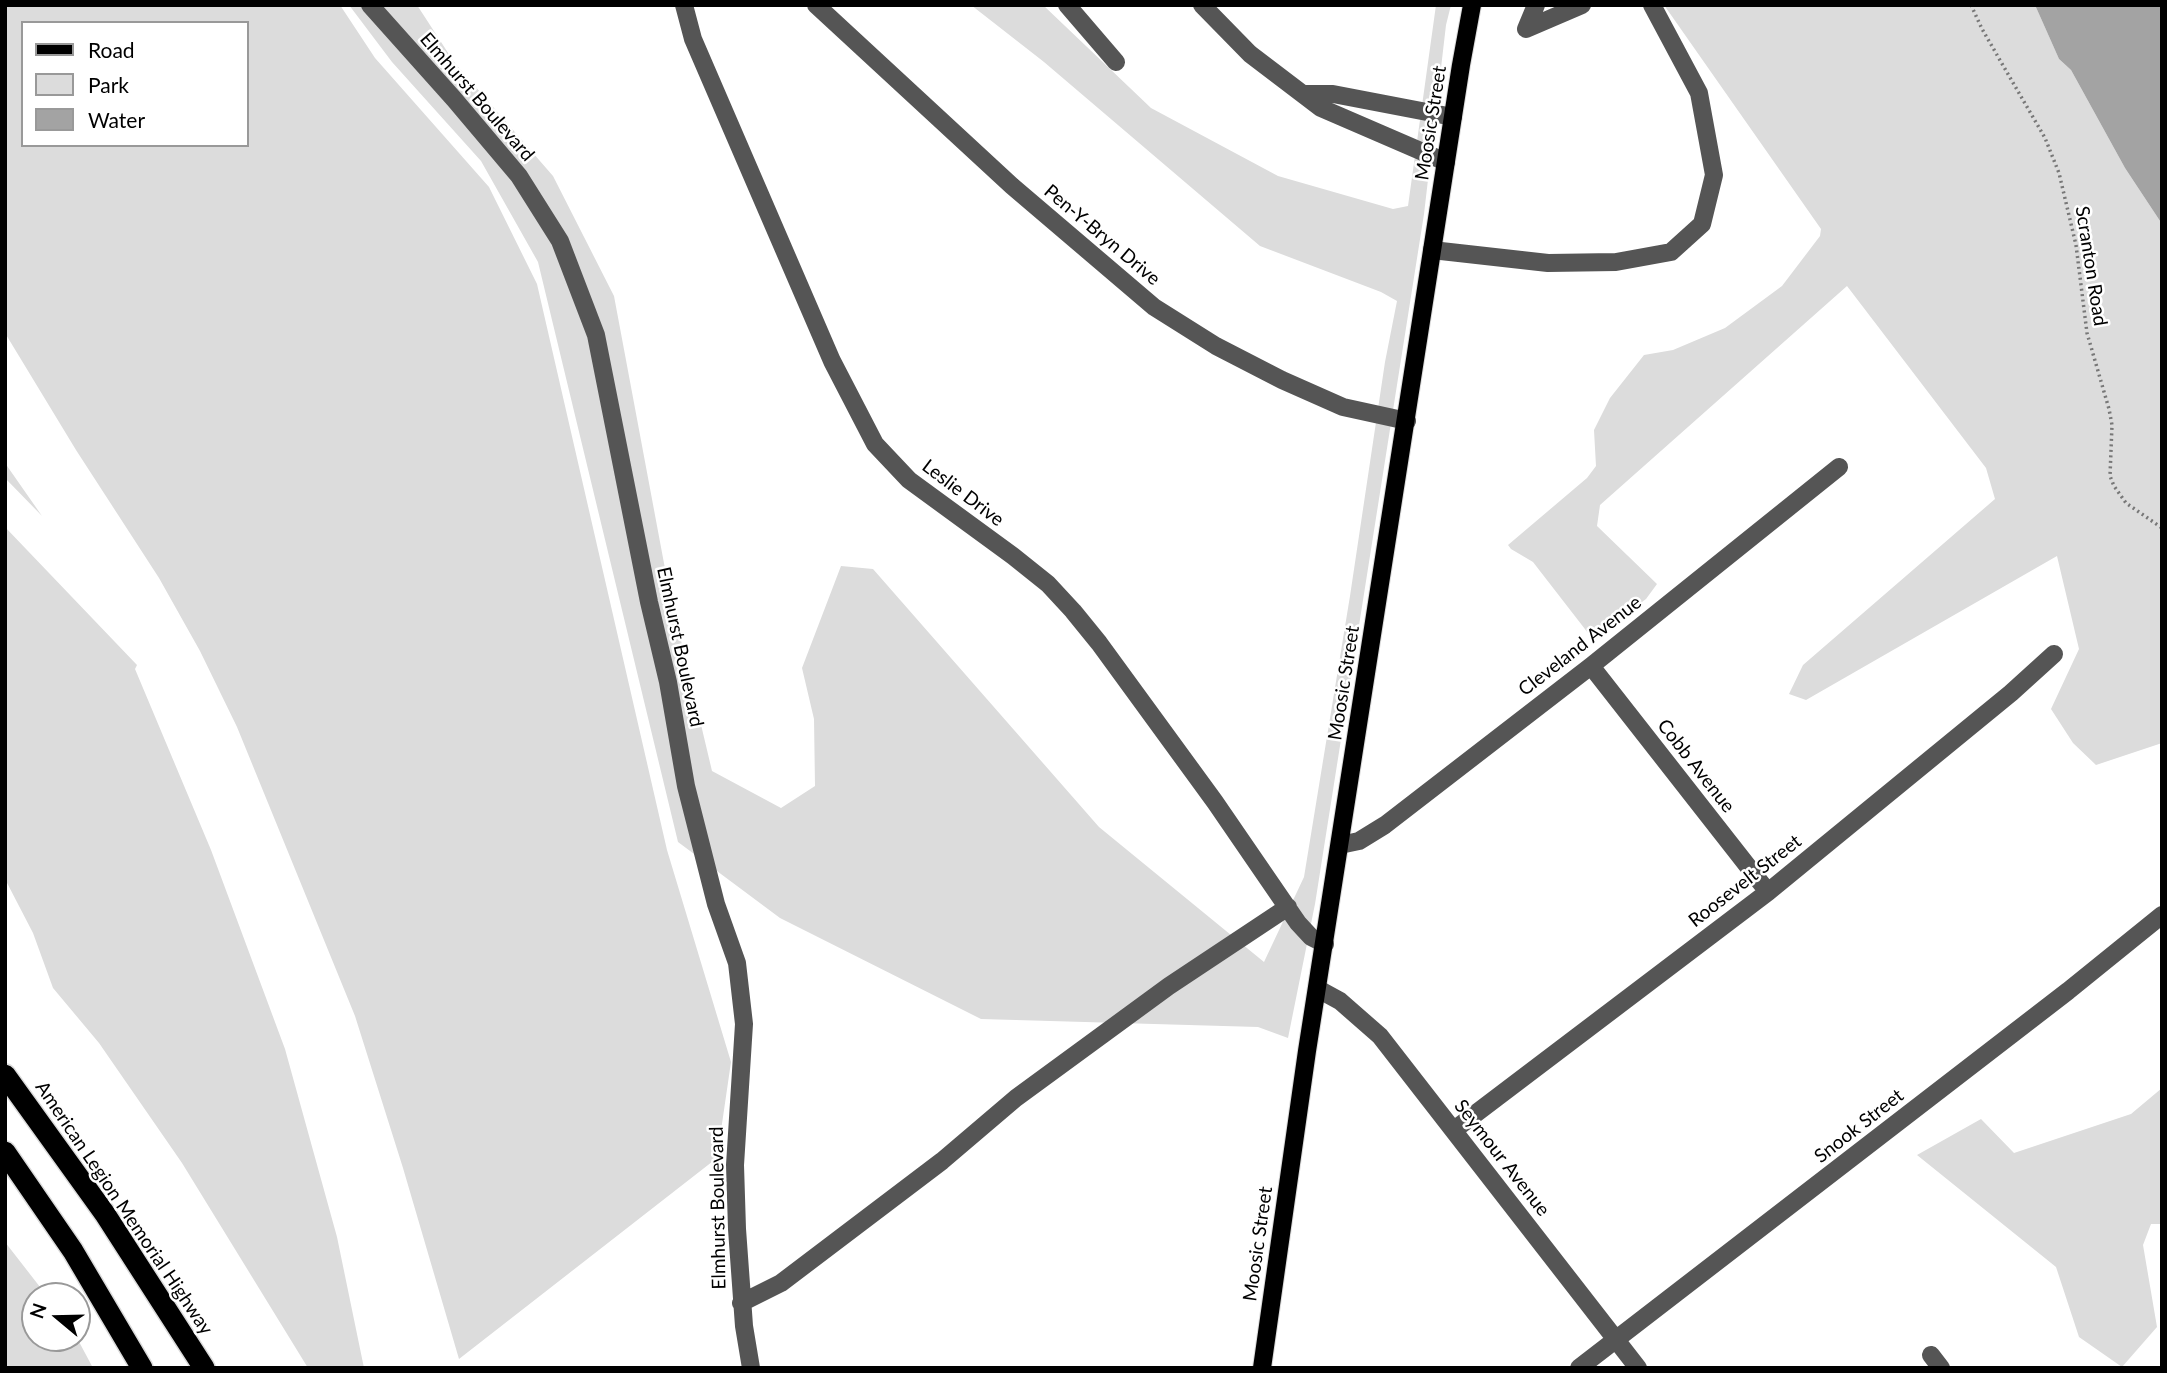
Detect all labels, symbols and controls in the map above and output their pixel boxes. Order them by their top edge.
legend [21,21,248,147]
street label: Elmhurst Boulevard [415,28,539,166]
text: Road [88,37,135,62]
street label: Moosic Street [1411,64,1451,182]
text: Park [88,72,129,97]
text: Water [88,107,145,132]
street label: Pen-Y-Bryn Drive [1039,180,1165,290]
street label: Scranton Road [2070,204,2112,328]
street label: Leslie Drive [918,455,1008,531]
street label: Elmhurst Boulevard [652,565,708,729]
street label: Cleveland Avenue [1514,591,1646,701]
street label: Moosic Street [1324,624,1364,742]
street label: Cobb Avenue [1652,715,1740,817]
street label: Roosevelt Street [1684,830,1806,932]
street label: American Legion Memorial Highway [30,1077,218,1339]
street label: Snook Street [1810,1084,1908,1168]
street label: Seymour Avenue [1449,1095,1555,1221]
street label: Elmhurst Boulevard [705,1126,731,1290]
street label: Moosic Street [1239,1185,1277,1303]
north arrow [21,1282,91,1352]
text: N [24,1300,51,1321]

